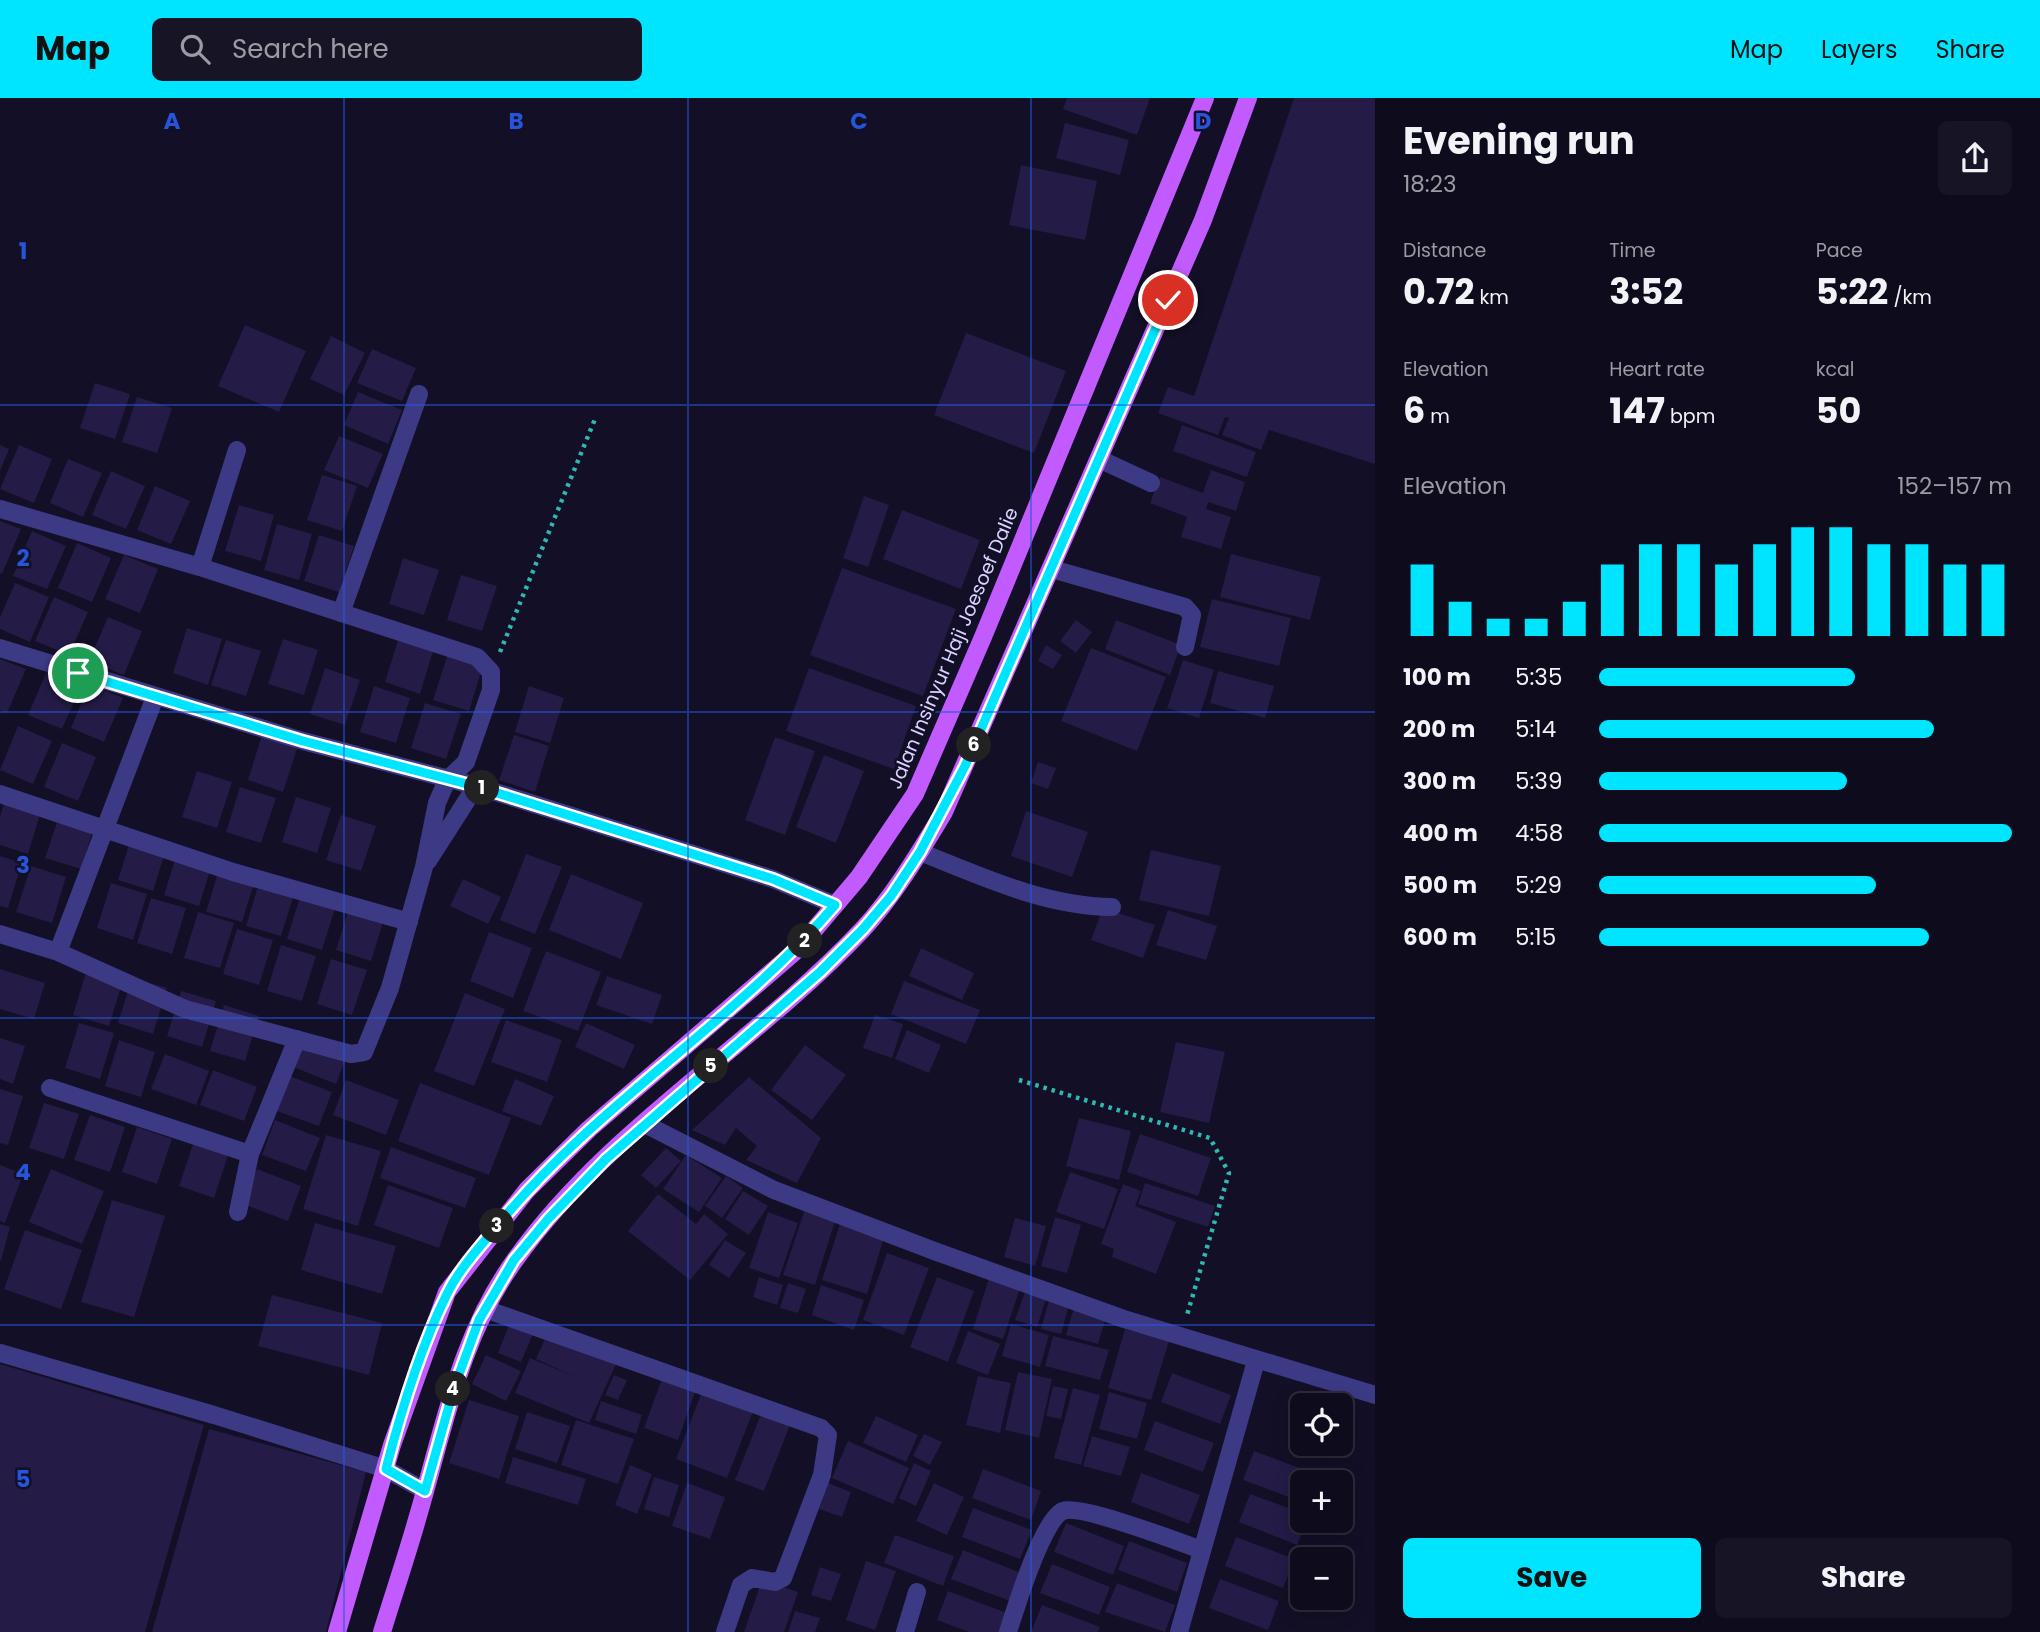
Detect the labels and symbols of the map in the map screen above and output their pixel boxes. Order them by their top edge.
text: A [164,105,181,137]
text: B [508,105,524,137]
text: C [850,105,868,137]
text: D [1195,105,1211,137]
text: 1 [19,235,27,267]
pin [1138,270,1198,330]
street label: Jalan Insinyur Haji Joesoef Dalie [881,503,1025,793]
text: 2 [16,542,30,574]
pin [48,643,108,703]
pin: 6 [956,728,992,762]
pin: 1 [464,770,500,806]
text: 3 [16,849,30,881]
pin: 2 [788,924,822,958]
pin: 5 [694,1048,728,1084]
text: 4 [15,1156,31,1188]
pin: 3 [480,1208,514,1244]
pin: 4 [435,1372,470,1406]
text: 5 [16,1463,30,1495]

